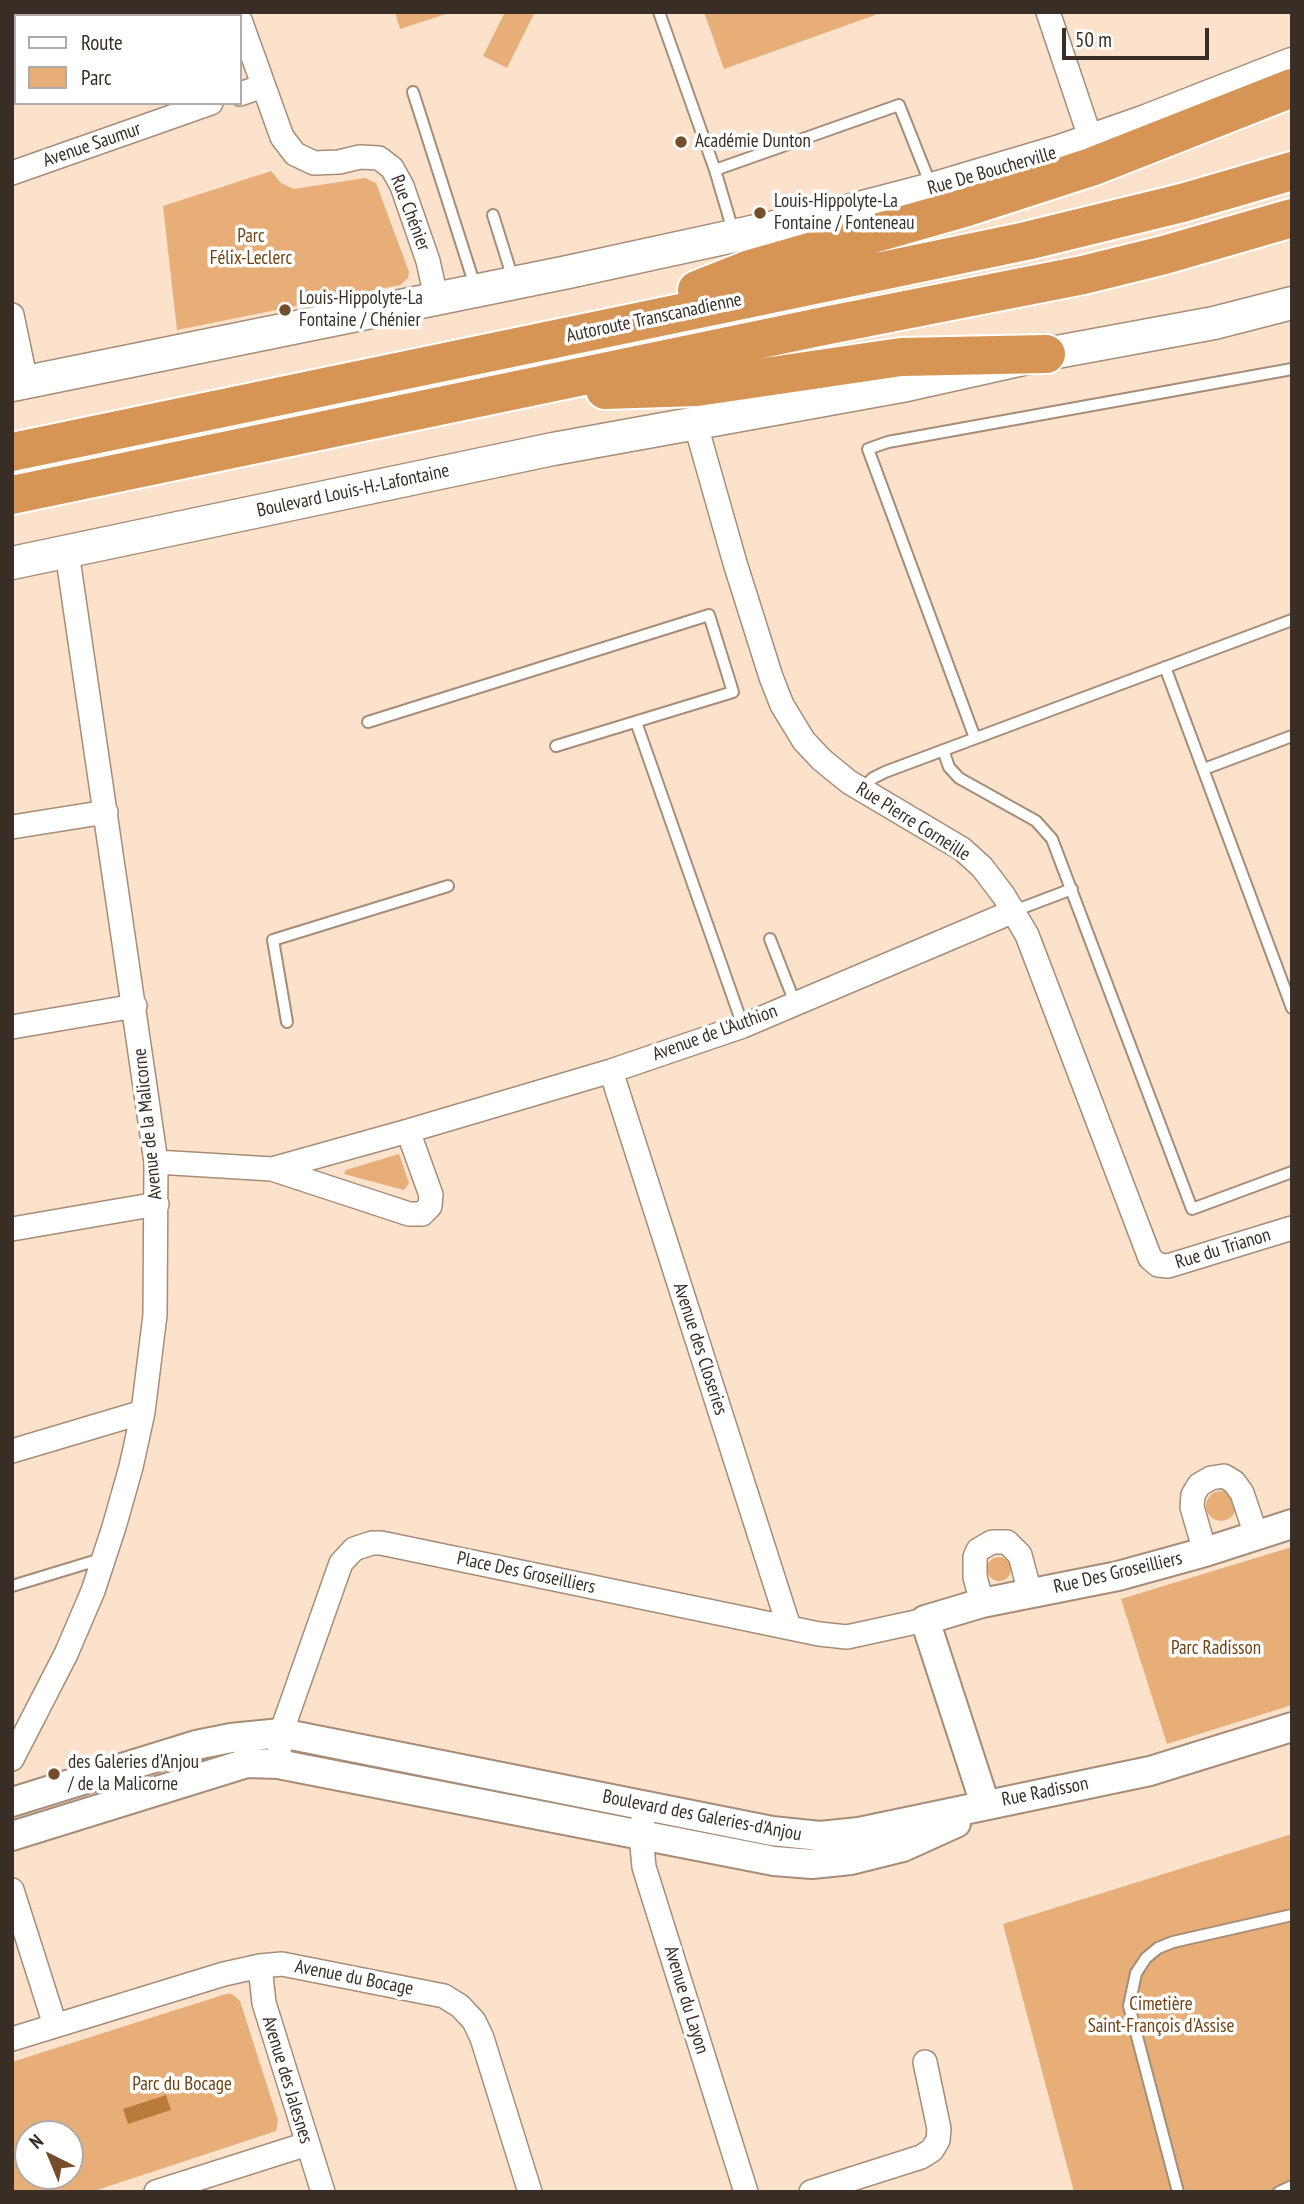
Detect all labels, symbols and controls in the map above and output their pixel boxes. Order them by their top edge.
legend [14,14,242,105]
scale bar [1066,14,1213,58]
text: 50 m [1075,26,1112,53]
text: Route [81,29,123,56]
text: Parc [81,64,112,91]
street label: Avenue Saumur [40,118,144,172]
place label: Académie Dunton [695,131,811,153]
marker: Académie Dunton [673,134,689,150]
street label: Rue De Boucherville [925,142,1059,200]
street label: Rue Chénier [385,172,435,254]
place label: Louis-Hippolyte-La Fontaine / Fonteneau [774,191,915,235]
marker: Louis-Hippolyte-La Fontaine / Fonteneau [752,205,768,221]
park label: Parc Félix-Leclerc [210,226,292,270]
place label: Louis-Hippolyte-La Fontaine / Chénier [299,288,423,332]
street label: Autoroute Transcanadienne [564,288,744,348]
marker: Louis-Hippolyte-La Fontaine / Chénier [277,302,293,318]
street label: Boulevard Louis-H.-Lafontaine [255,459,451,523]
street label: Rue Pierre Corneille [852,778,974,866]
street label: Avenue de L'Authion [649,1000,781,1066]
street label: Avenue de la Malicorne [129,1047,167,1201]
street label: Rue du Trianon [1173,1224,1273,1274]
street label: Avenue des Closeries [668,1280,732,1418]
street label: Place Des Groseilliers [455,1547,597,1599]
street label: Rue Des Groseilliers [1052,1547,1184,1599]
park label: Parc Radisson [1171,1638,1261,1660]
place label: des Galeries d'Anjou / de la Malicorne [68,1752,199,1796]
marker: des Galeries d'Anjou / de la Malicorne [46,1766,62,1782]
street label: Rue Radisson [1000,1772,1090,1812]
street label: Boulevard des Galeries-d'Anjou [601,1786,803,1846]
street label: Avenue du Layon [659,1943,713,2057]
street label: Avenue du Bocage [293,1955,415,2001]
park label: Cimetière Saint-François d'Assise [1088,1994,1234,2038]
street label: Avenue des Jalesnes [257,2014,317,2146]
park label: Parc du Bocage [132,2074,232,2096]
north arrow [14,2120,84,2190]
text: N [24,2129,48,2153]

